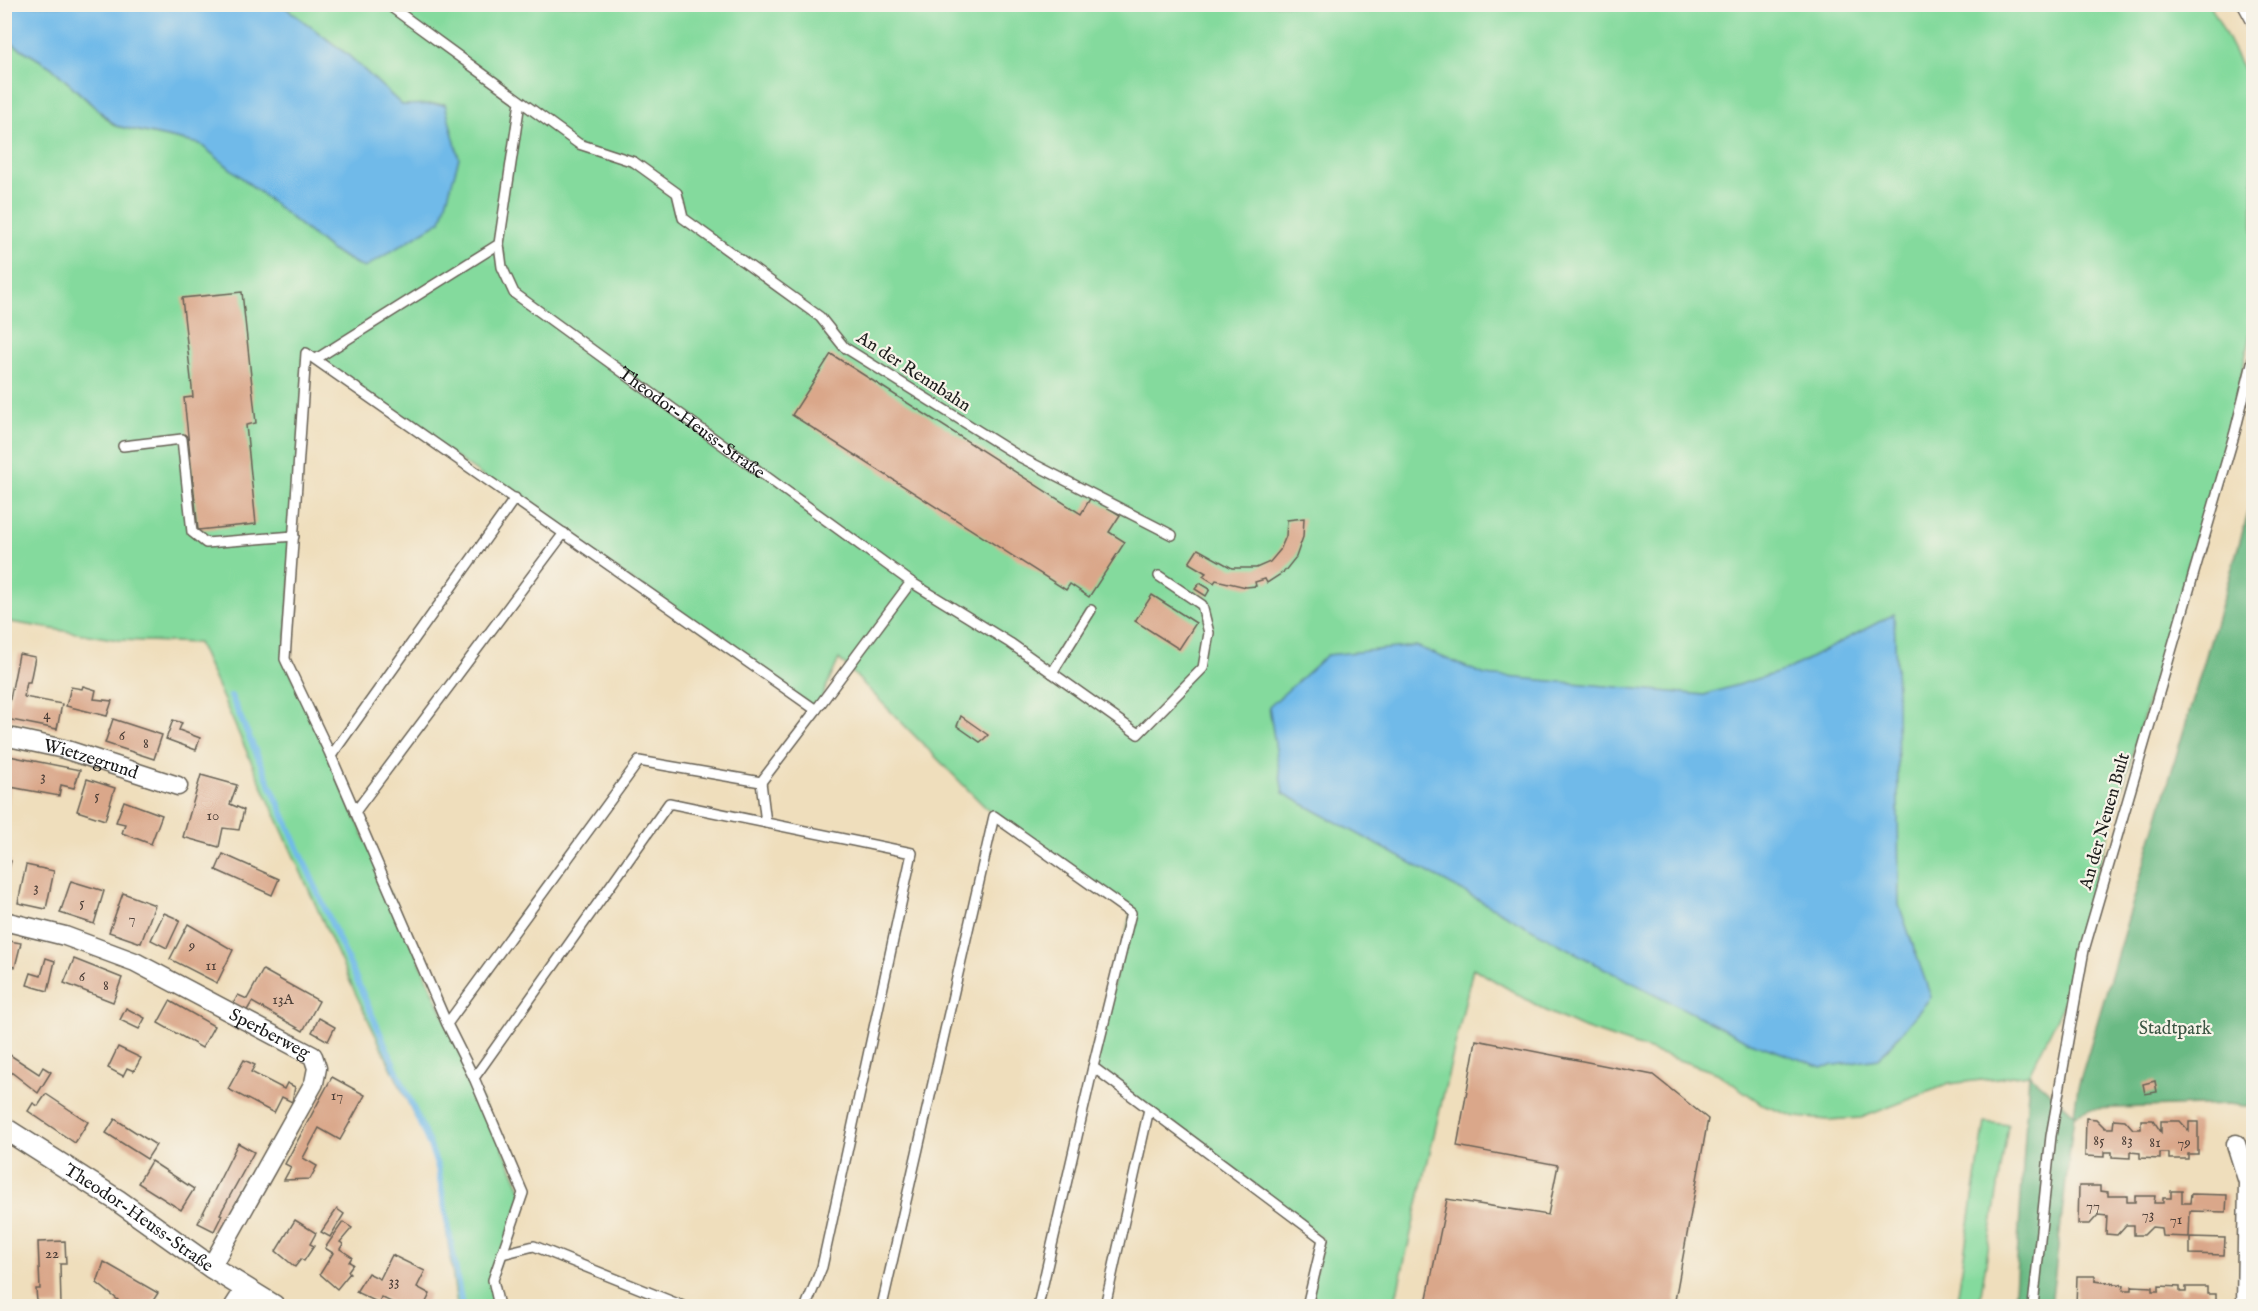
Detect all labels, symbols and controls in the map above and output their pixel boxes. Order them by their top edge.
street label: An der Rennbahn [851,326,975,418]
street label: Theodor-Heuss-Straße [613,363,769,485]
house number: 4 [43,705,51,724]
house number: 6 [119,726,126,745]
house number: 8 [143,734,149,753]
street label: Wietzegrund [41,735,141,785]
street label: An der Neuen Bult [2075,751,2136,893]
house number: 3 [40,767,46,786]
house number: 5 [94,786,100,805]
house number: 10 [207,806,219,825]
house number: 3 [33,878,39,897]
house number: 5 [79,893,85,912]
house number: 7 [128,909,136,928]
house number: 9 [188,936,195,955]
house number: 11 [205,956,217,975]
house number: 6 [79,967,86,986]
house number: 8 [103,976,109,995]
house number: 13A [272,990,295,1009]
street label: Sperberweg [225,1004,314,1065]
park label: Stadtpark [2139,1018,2212,1041]
house number: 17 [331,1086,343,1105]
house number: 85 [2093,1131,2105,1150]
house number: 83 [2121,1131,2133,1150]
house number: 81 [2149,1133,2161,1152]
house number: 79 [2177,1133,2191,1152]
street label: Theodor-Heuss-Straße [59,1159,217,1278]
house number: 77 [2086,1196,2100,1215]
house number: 73 [2142,1205,2154,1224]
house number: 71 [2170,1210,2182,1229]
house number: 22 [45,1244,59,1263]
house number: 33 [388,1272,400,1291]

